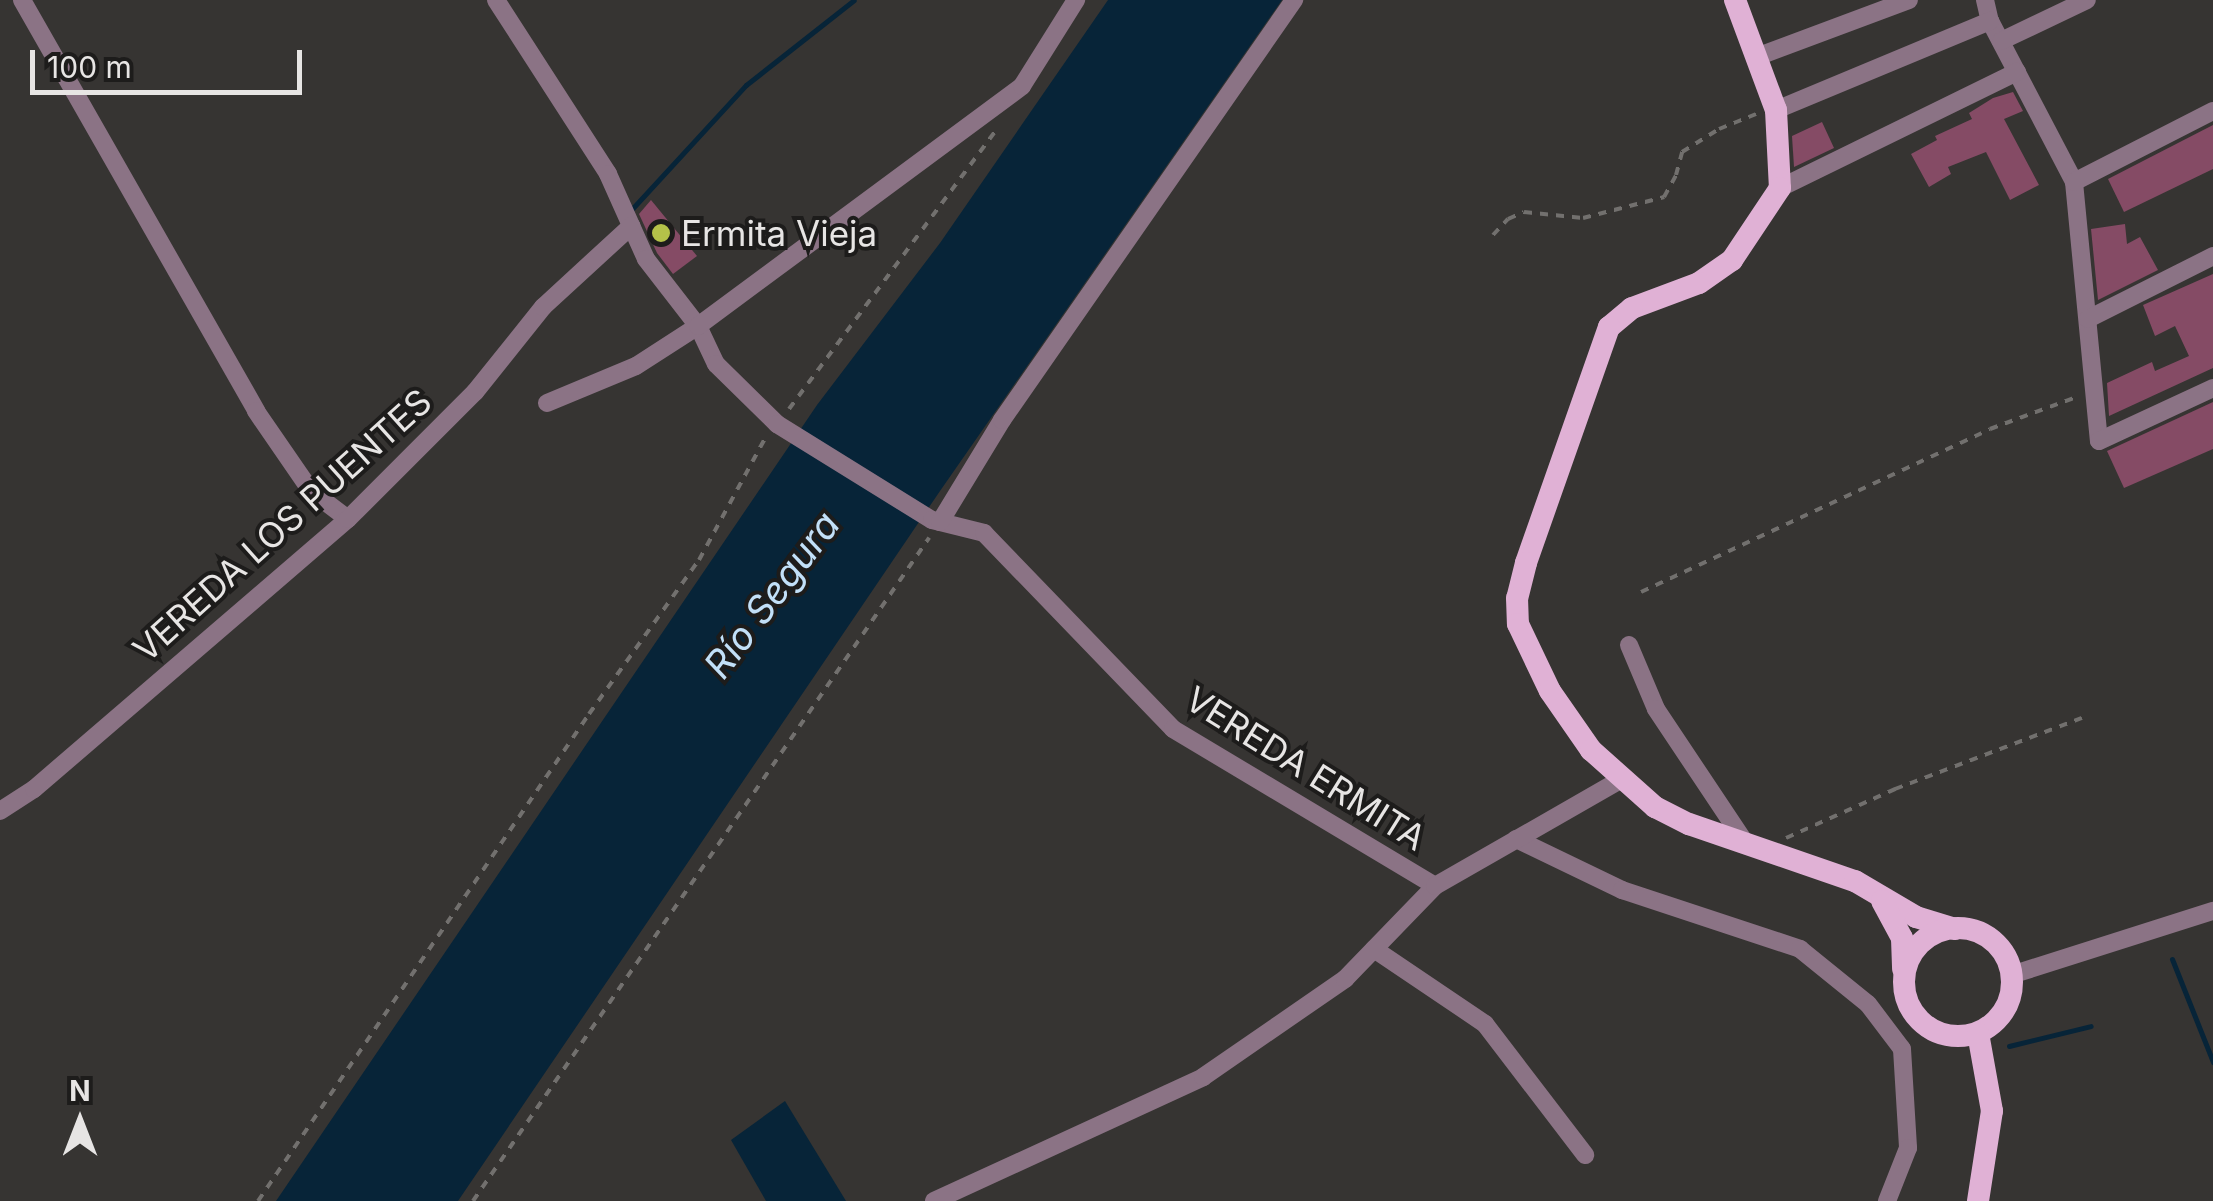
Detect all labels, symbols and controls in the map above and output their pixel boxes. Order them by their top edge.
scale bar [35,30,308,92]
text: 100 m [47,49,132,85]
place label: Ermita Vieja [681,212,877,254]
marker: Ermita Vieja [650,222,672,244]
street label: VEREDA LOS PUENTES [124,380,440,670]
water label: Río Segura [695,503,849,687]
street label: VEREDA ERMITA [1178,677,1434,859]
north arrow [30,1071,130,1171]
text: N [69,1074,91,1108]

